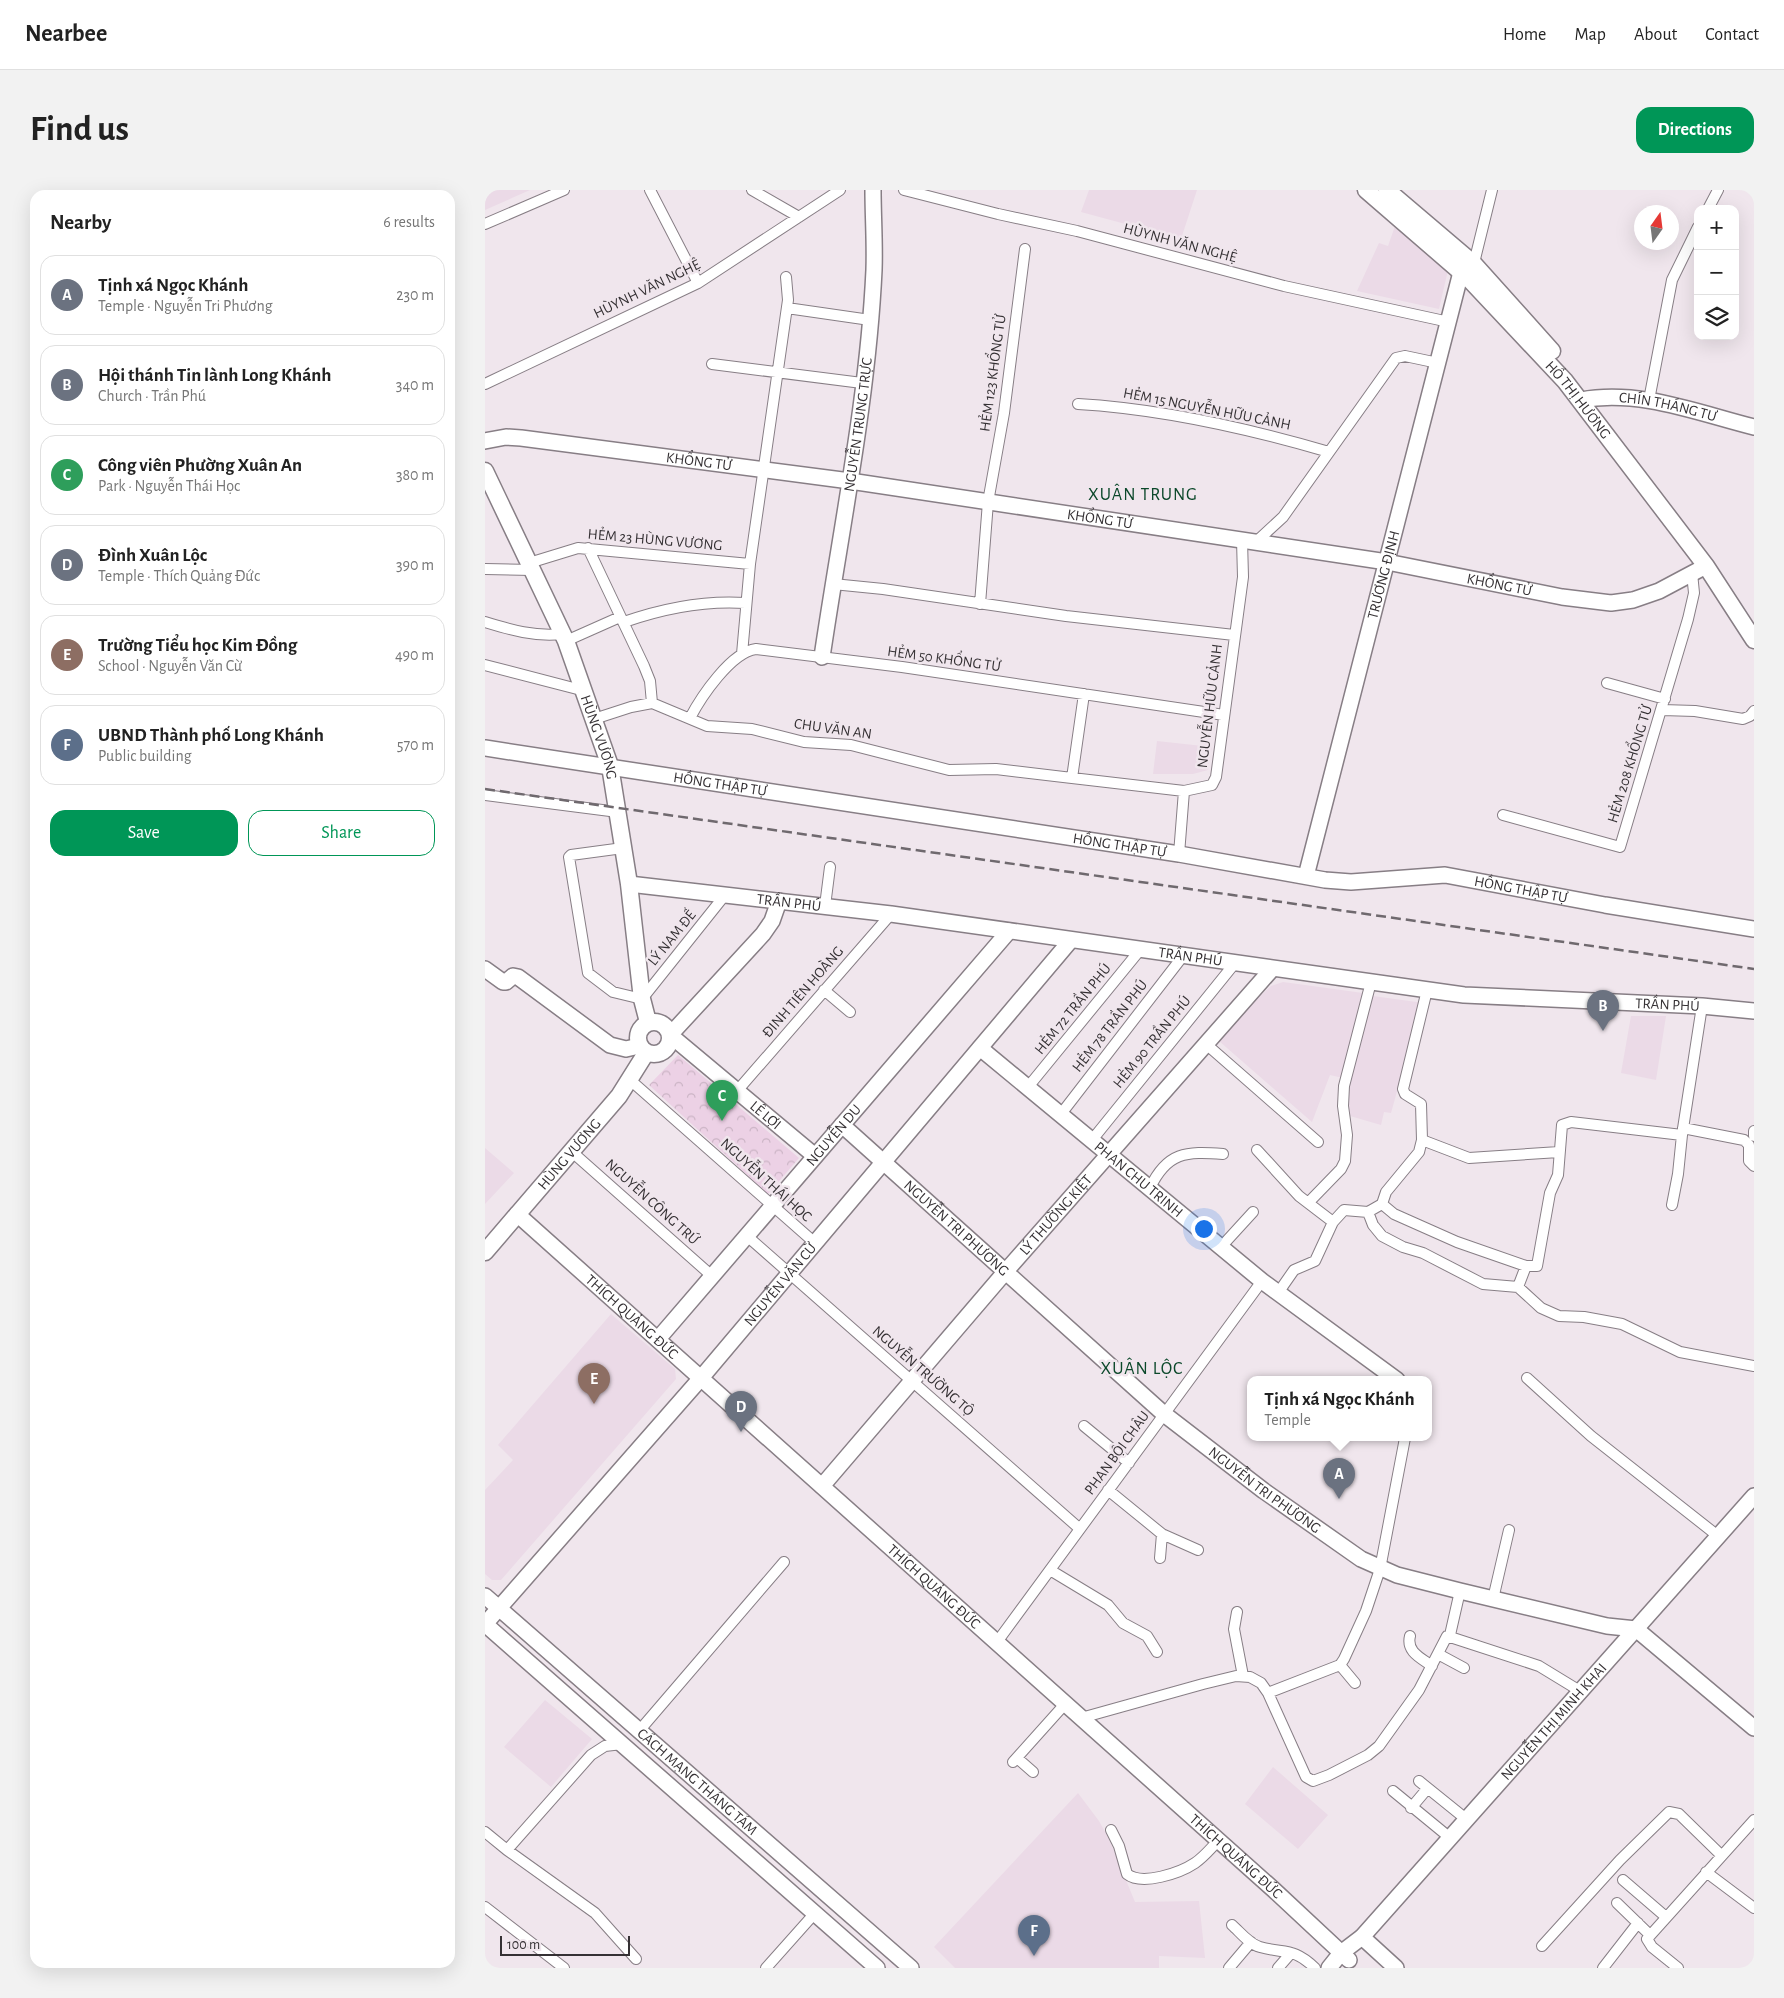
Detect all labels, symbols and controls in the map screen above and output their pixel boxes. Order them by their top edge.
text: Nearbee [25,22,107,46]
text: Home [1503,26,1546,44]
text: Map [1574,26,1606,44]
text: About [1634,26,1677,44]
text: Contact [1705,26,1759,44]
button: Directions [1636,107,1754,153]
text: Find us [30,112,129,147]
north arrow [1634,205,1679,250]
map controls [1694,205,1739,340]
button: + [1694,205,1739,250]
text: Nearby [50,212,111,233]
text: 6 results [383,214,435,230]
street label: HÙYNH VĂN NGHỆ [1122,219,1239,265]
button: − [1694,250,1739,295]
street label: HÙYNH VĂN NGHỆ [590,255,703,321]
text: Tịnh xá Ngọc Khánh [98,276,248,295]
text: A [62,287,72,303]
text: 230 m [396,287,434,303]
button: layers [1694,295,1739,340]
text: Temple · Nguyễn Tri Phương [98,298,272,314]
street label: HẺM 123 KHỔNG TỬ [973,312,1009,433]
street label: NGUYỄN TRUNG TRỰC [841,357,874,493]
street label: HỒ THỊ HƯƠNG [1543,358,1614,441]
text: Hội thánh Tin lành Long Khánh [98,366,331,385]
text: B [62,377,72,393]
text: 340 m [396,377,434,393]
street label: HẺM 15 NGUYỄN HỮU CẢNH [1122,382,1293,433]
text: Church · Trần Phú [98,388,206,404]
street label: CHÍN THÁNG TƯ [1619,389,1719,424]
street label: KHỔNG TỬ [665,448,734,473]
text: Công viên Phường Xuân An [98,456,302,475]
text: C [63,467,71,483]
text: 380 m [396,467,434,483]
text: Park · Nguyễn Thái Học [98,478,240,494]
district label: XUÂN TRUNG [1088,483,1198,504]
street label: KHỔNG TỬ [1066,505,1135,531]
street label: HẺM 23 HÙNG VƯƠNG [587,525,723,553]
street label: TRƯƠNG ĐỊNH [1365,529,1402,621]
text: Đình Xuân Lộc [98,546,207,565]
text: D [62,557,72,573]
text: 390 m [396,557,434,573]
text: Temple · Thích Quảng Đức [98,568,260,584]
street label: KHỔNG TỬ [1466,570,1534,598]
text: Trường Tiểu học Kim Đồng [98,636,297,655]
street label: HẺM 50 KHỔNG TỬ [886,640,1003,674]
street label: NGUYỄN HỮU CẢNH [1192,643,1225,769]
text: E [63,647,71,663]
text: 490 m [395,647,434,663]
text: School · Nguyễn Văn Cừ [98,658,242,674]
street label: HÙNG VƯƠNG [578,693,619,780]
street label: HẺM 208 KHỔNG TỬ [1601,702,1655,825]
street label: CHU VĂN AN [793,715,873,742]
text: UBND Thành phố Long Khánh [98,726,324,745]
text: F [63,737,71,753]
text: 570 m [397,737,434,753]
text: Public building [98,748,192,764]
street label: HỒNG THẬP TỰ [672,768,769,799]
button: Save [50,810,238,856]
button: Share [248,810,435,856]
street label: HỒNG THẬP TỰ [1072,829,1168,860]
street label: HỒNG THẬP TỰ [1473,872,1569,905]
street label: TRẦN PHÚ [756,890,822,913]
street label: LÝ NAM ĐẾ [643,906,699,968]
street label: ĐINH TIÊN HOÀNG [758,942,846,1040]
street label: TRẦN PHÚ [1157,944,1224,968]
street label: HẺM 72 TRẦN PHÚ [1030,959,1114,1057]
street label: HẺM 78 TRẦN PHÚ [1067,975,1150,1075]
pin: B [1587,990,1619,1031]
street label: HẺM 90 TRẦN PHÚ [1108,991,1194,1091]
street label: TRẦN PHÚ [1635,993,1700,1013]
pin: C [706,1080,738,1121]
street label: LÊ LỢI [747,1098,784,1132]
street label: NGUYỄN DU [803,1102,864,1169]
street label: HÙNG VƯƠNG [535,1116,603,1192]
street label: NGUYỄN THÁI HỌC [718,1133,816,1225]
street label: PHAN CHU TRINH [1092,1139,1186,1220]
street label: NGUYỄN CÔNG TRỨ [602,1154,704,1248]
street label: LÝ THƯỜNG KIỆT [1017,1171,1095,1258]
street label: NGUYỄN TRI PHƯƠNG [901,1177,1012,1279]
your location [1191,1216,1217,1242]
street label: NGUYỄN VĂN CỪ [741,1238,819,1329]
street label: THÍCH QUẢNG ĐỨC [583,1272,681,1362]
street label: NGUYỄN TRƯỜNG TỘ [870,1321,978,1419]
district label: XUÂN LỘC [1101,1357,1183,1378]
pin: E [578,1363,610,1404]
popup [1247,1376,1432,1441]
text: Tịnh xá Ngọc Khánh [1264,1390,1415,1409]
pin: D [725,1391,757,1432]
street label: PHAN BỘI CHÂU [1081,1408,1152,1498]
text: Temple [1264,1412,1311,1428]
street label: NGUYỄN TRI PHƯƠNG [1206,1444,1324,1536]
pin: A [1323,1458,1355,1499]
street label: THÍCH QUẢNG ĐỨC [885,1541,983,1631]
street label: NGUYỄN THỊ MINH KHAI [1498,1660,1609,1783]
street label: CÁCH MẠNG THÁNG TÁM [635,1725,760,1838]
street label: THÍCH QUẢNG ĐỨC [1187,1811,1285,1901]
pin: F [1018,1915,1050,1956]
scale bar [500,1933,630,1956]
text: 100 m [507,1938,540,1952]

